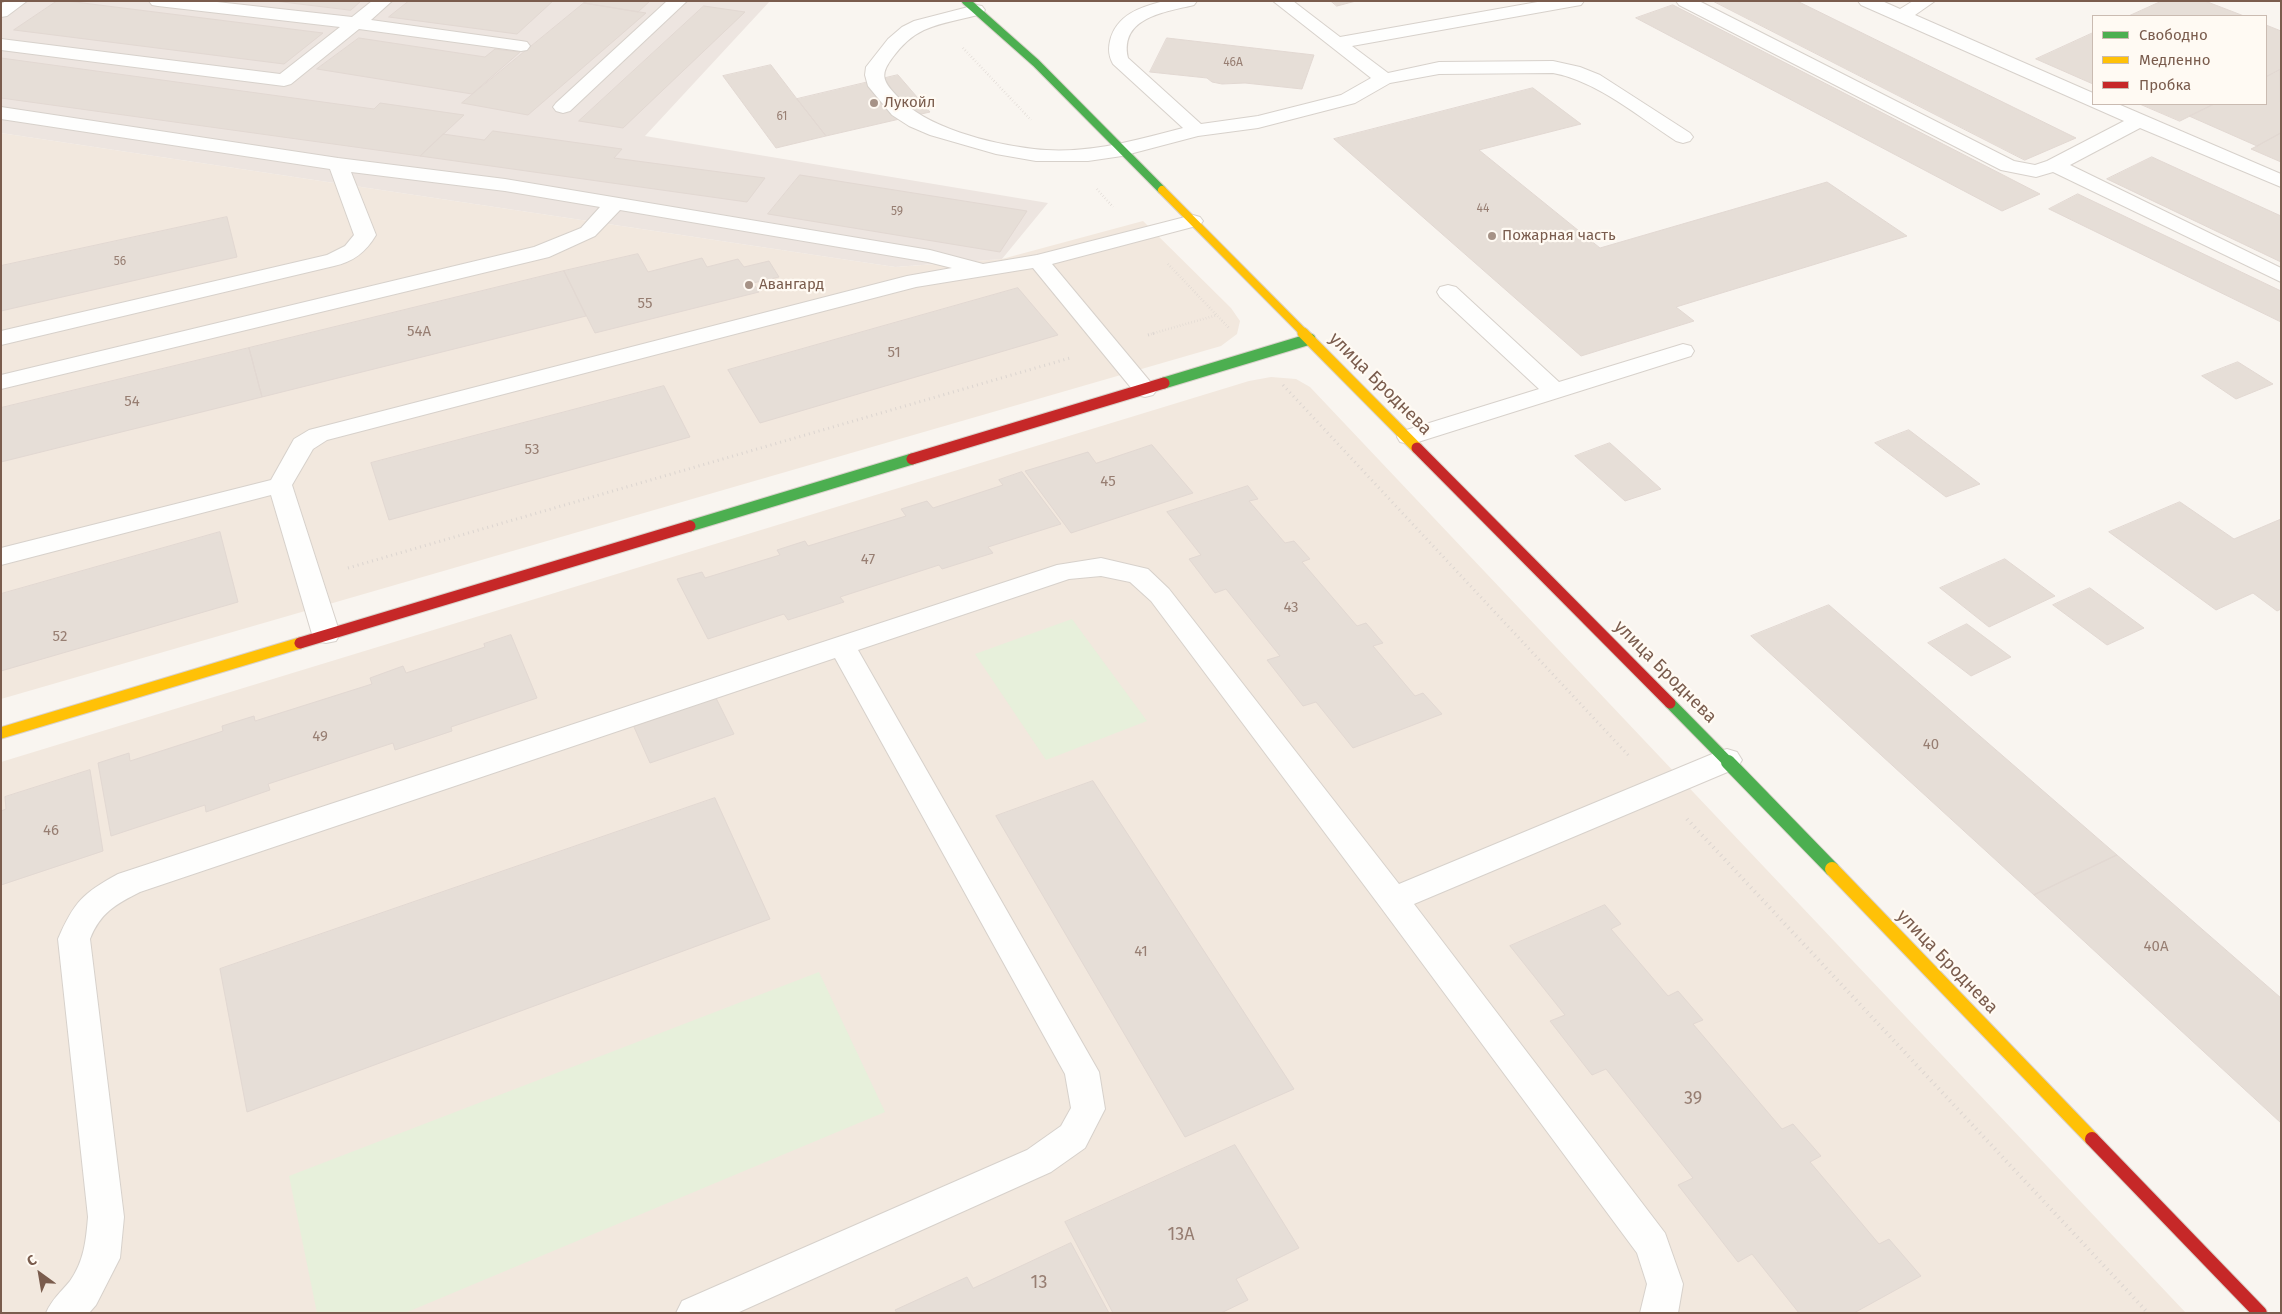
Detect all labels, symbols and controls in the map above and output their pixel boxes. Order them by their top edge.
legend [2092,15,2267,105]
text: Свободно [2139,26,2208,44]
text: Медленно [2139,51,2211,69]
house number: 46А [1223,56,1243,70]
text: Пробка [2139,76,2191,94]
place label: Лукойл [884,94,935,112]
marker: Лукойл [868,97,880,109]
house number: 61 [776,110,788,124]
house number: 44 [1477,202,1489,216]
house number: 59 [891,205,903,219]
place label: Пожарная часть [1502,227,1616,245]
marker: Пожарная часть [1486,230,1498,242]
house number: 56 [114,255,126,269]
place label: Авангард [759,276,824,294]
marker: Авангард [743,279,755,291]
house number: 55 [638,295,652,313]
house number: 54А [407,323,431,341]
street label: улица Броднева [1324,328,1436,440]
house number: 51 [887,344,901,362]
house number: 54 [124,393,140,411]
house number: 53 [525,441,539,459]
house number: 45 [1100,473,1116,491]
house number: 47 [861,551,875,569]
house number: 43 [1283,599,1299,617]
street label: улица Броднева [1609,616,1721,728]
house number: 52 [53,628,67,646]
house number: 49 [312,728,328,746]
house number: 40 [1923,736,1939,754]
house number: 46 [43,822,59,840]
street label: улица Броднева [1892,905,2002,1019]
house number: 40А [2144,938,2168,956]
house number: 41 [1134,943,1148,961]
house number: 39 [1684,1088,1702,1110]
house number: 13А [1167,1224,1195,1246]
north arrow [15,1249,65,1299]
text: С [24,1252,40,1270]
house number: 13 [1031,1272,1047,1294]

